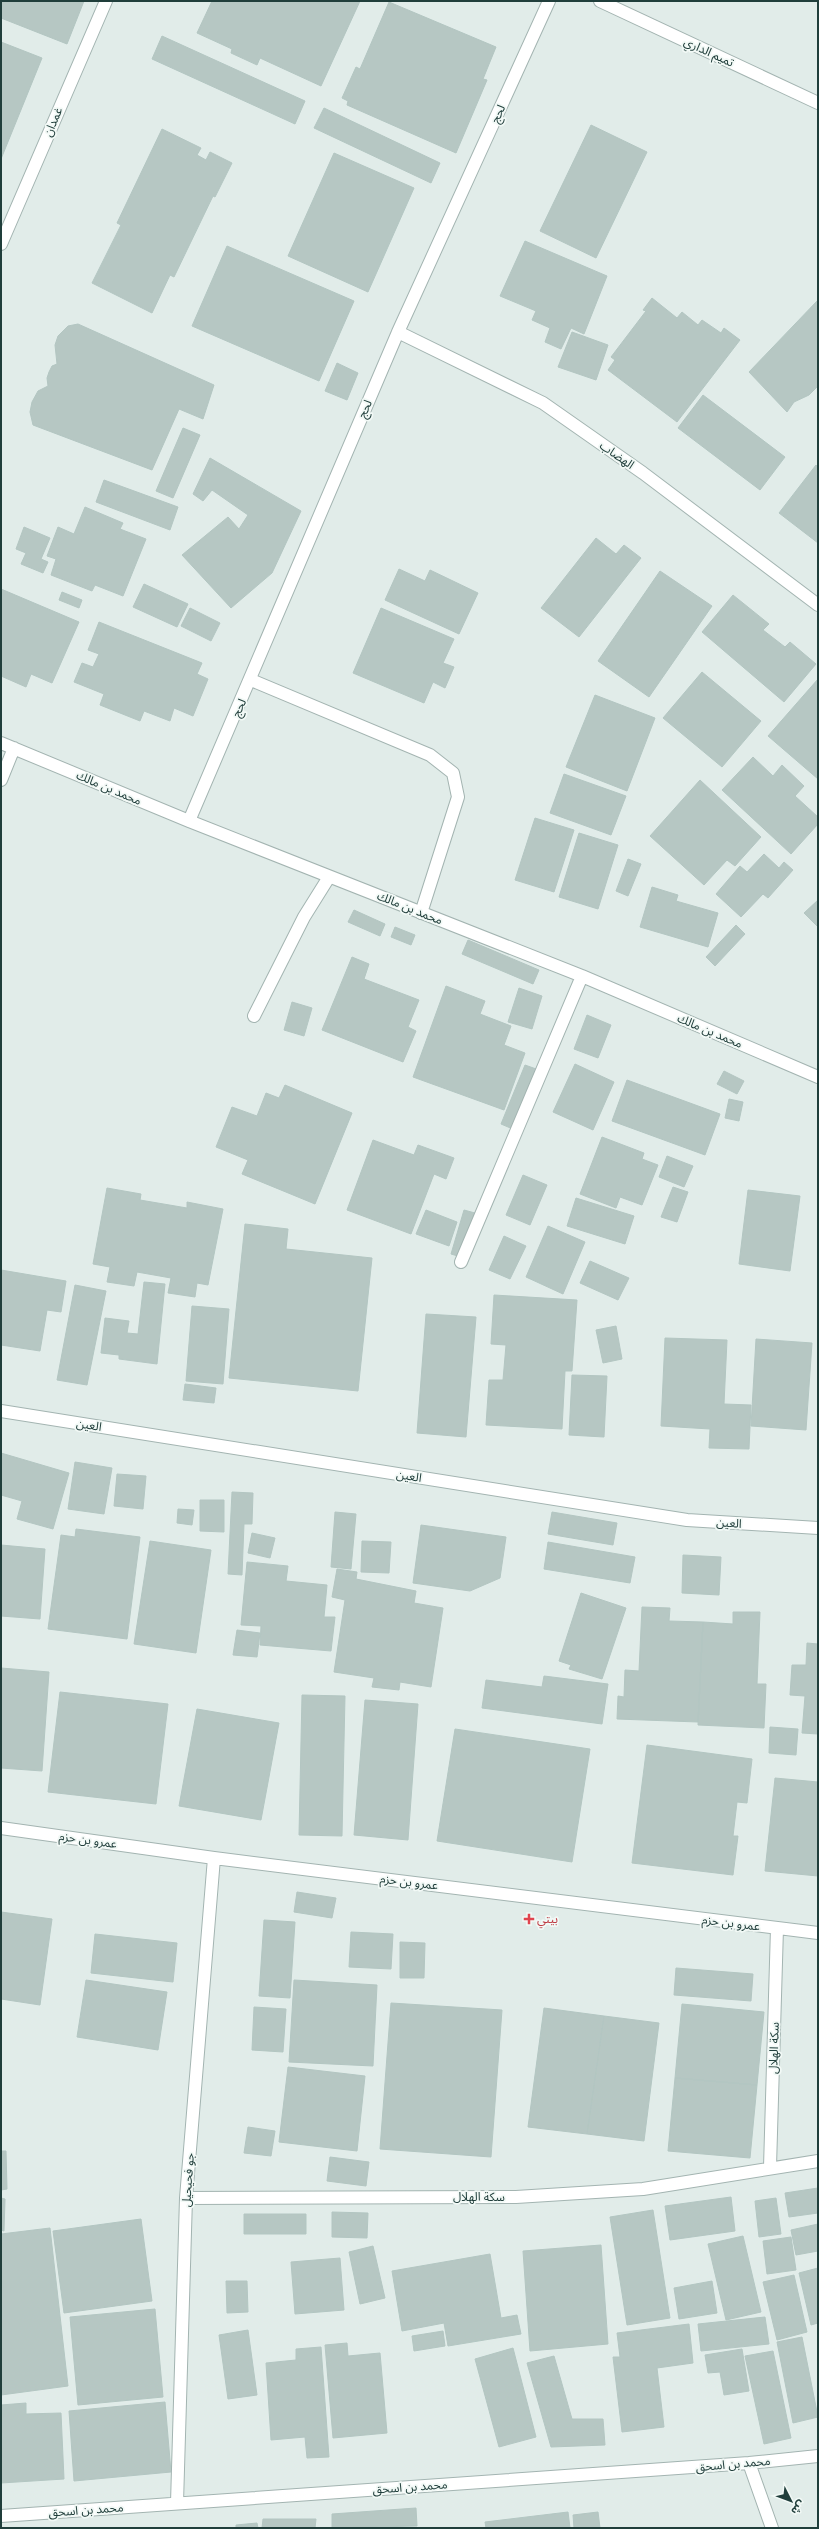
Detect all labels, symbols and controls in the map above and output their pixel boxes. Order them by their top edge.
street label: تميم الداري [681,33,737,72]
street label: لحج [487,102,510,126]
street label: غمدان [40,105,66,139]
street label: لحج [354,397,377,421]
street label: الهضاب [596,437,638,473]
street label: لحج [228,696,251,720]
street label: محمد بن مالك [74,767,144,809]
street label: محمد بن مالك [375,888,445,928]
street label: محمد بن مالك [675,1010,745,1052]
street label: العين [75,1415,103,1435]
street label: العين [395,1466,423,1486]
street label: العين [716,1514,742,1532]
street label: عمرو بن حزم [58,1828,118,1853]
street label: عمرو بن حزم [379,1871,439,1894]
place label: بيتي [537,1911,558,1929]
street label: عمرو بن حزم [701,1912,761,1935]
marker: بيتي [524,1914,534,1924]
street label: سكة الهلال [765,2022,783,2074]
street label: جو فحيحيل [178,2152,198,2208]
street label: سكة الهلال [453,2189,505,2205]
street label: محمد بن اسحق [695,2453,771,2475]
street label: محمد بن اسحق [372,2476,448,2498]
north arrow [771,2481,811,2521]
text: ش [787,2497,809,2518]
street label: محمد بن اسحق [48,2499,124,2521]

